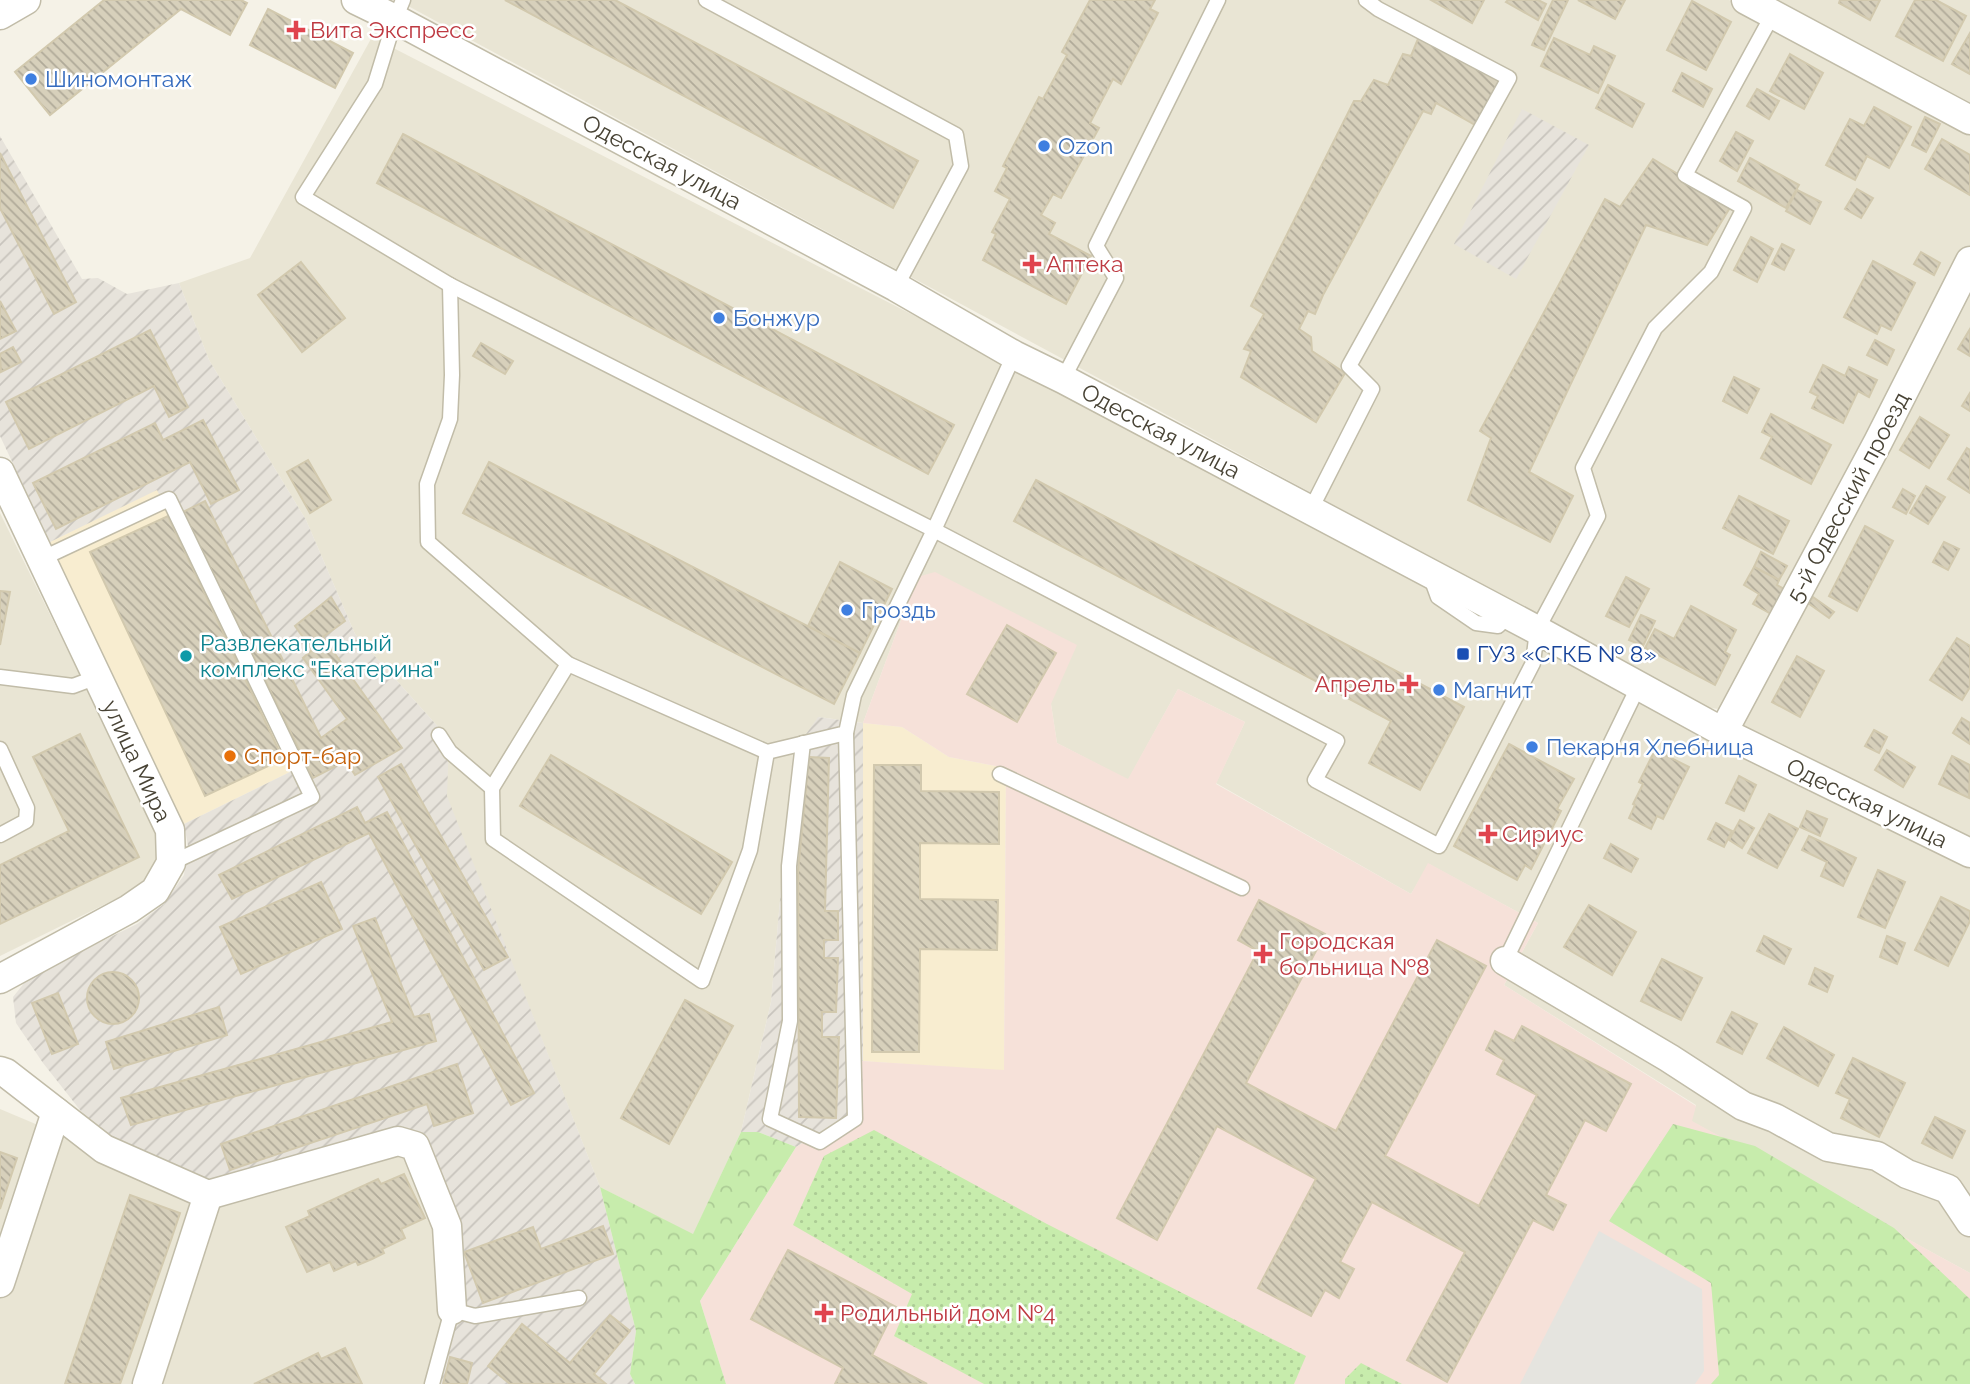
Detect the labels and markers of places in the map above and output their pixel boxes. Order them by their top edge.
place label: Вита Экспресс [310,16,475,43]
marker: Вита Экспресс [288,22,304,38]
place label: Шиномонтаж [45,65,192,92]
marker: Шиномонтаж [23,71,39,87]
place label: Ozon [1058,132,1113,159]
marker: Ozon [1036,138,1052,154]
place label: Аптека [1046,250,1124,277]
marker: Аптека [1024,256,1040,272]
place label: Бонжур [733,304,820,331]
marker: Бонжур [711,310,727,326]
place label: Гроздь [861,596,936,623]
marker: Гроздь [839,602,855,618]
place label: Развлекательный комплекс "Екатерина" [200,629,440,682]
place label: ГУЗ «СГКБ № 8» [1477,640,1657,667]
marker: ГУЗ «СГКБ № 8» [1455,646,1471,662]
marker: Развлекательный комплекс "Екатерина" [178,648,194,664]
place label: Апрель [1314,670,1395,697]
marker: Апрель [1401,676,1417,692]
place label: Магнит [1453,676,1533,703]
marker: Магнит [1431,682,1447,698]
place label: Пекарня Хлебница [1546,733,1754,760]
marker: Пекарня Хлебница [1524,739,1540,755]
place label: Спорт-бар [244,742,361,769]
marker: Спорт-бар [222,748,238,764]
place label: Сириус [1502,820,1584,847]
marker: Сириус [1480,826,1496,842]
place label: Городская больница №8 [1279,927,1430,980]
marker: Городская больница №8 [1253,944,1273,964]
place label: Родильный дом №4 [840,1299,1056,1326]
marker: Родильный дом №4 [814,1303,834,1323]

